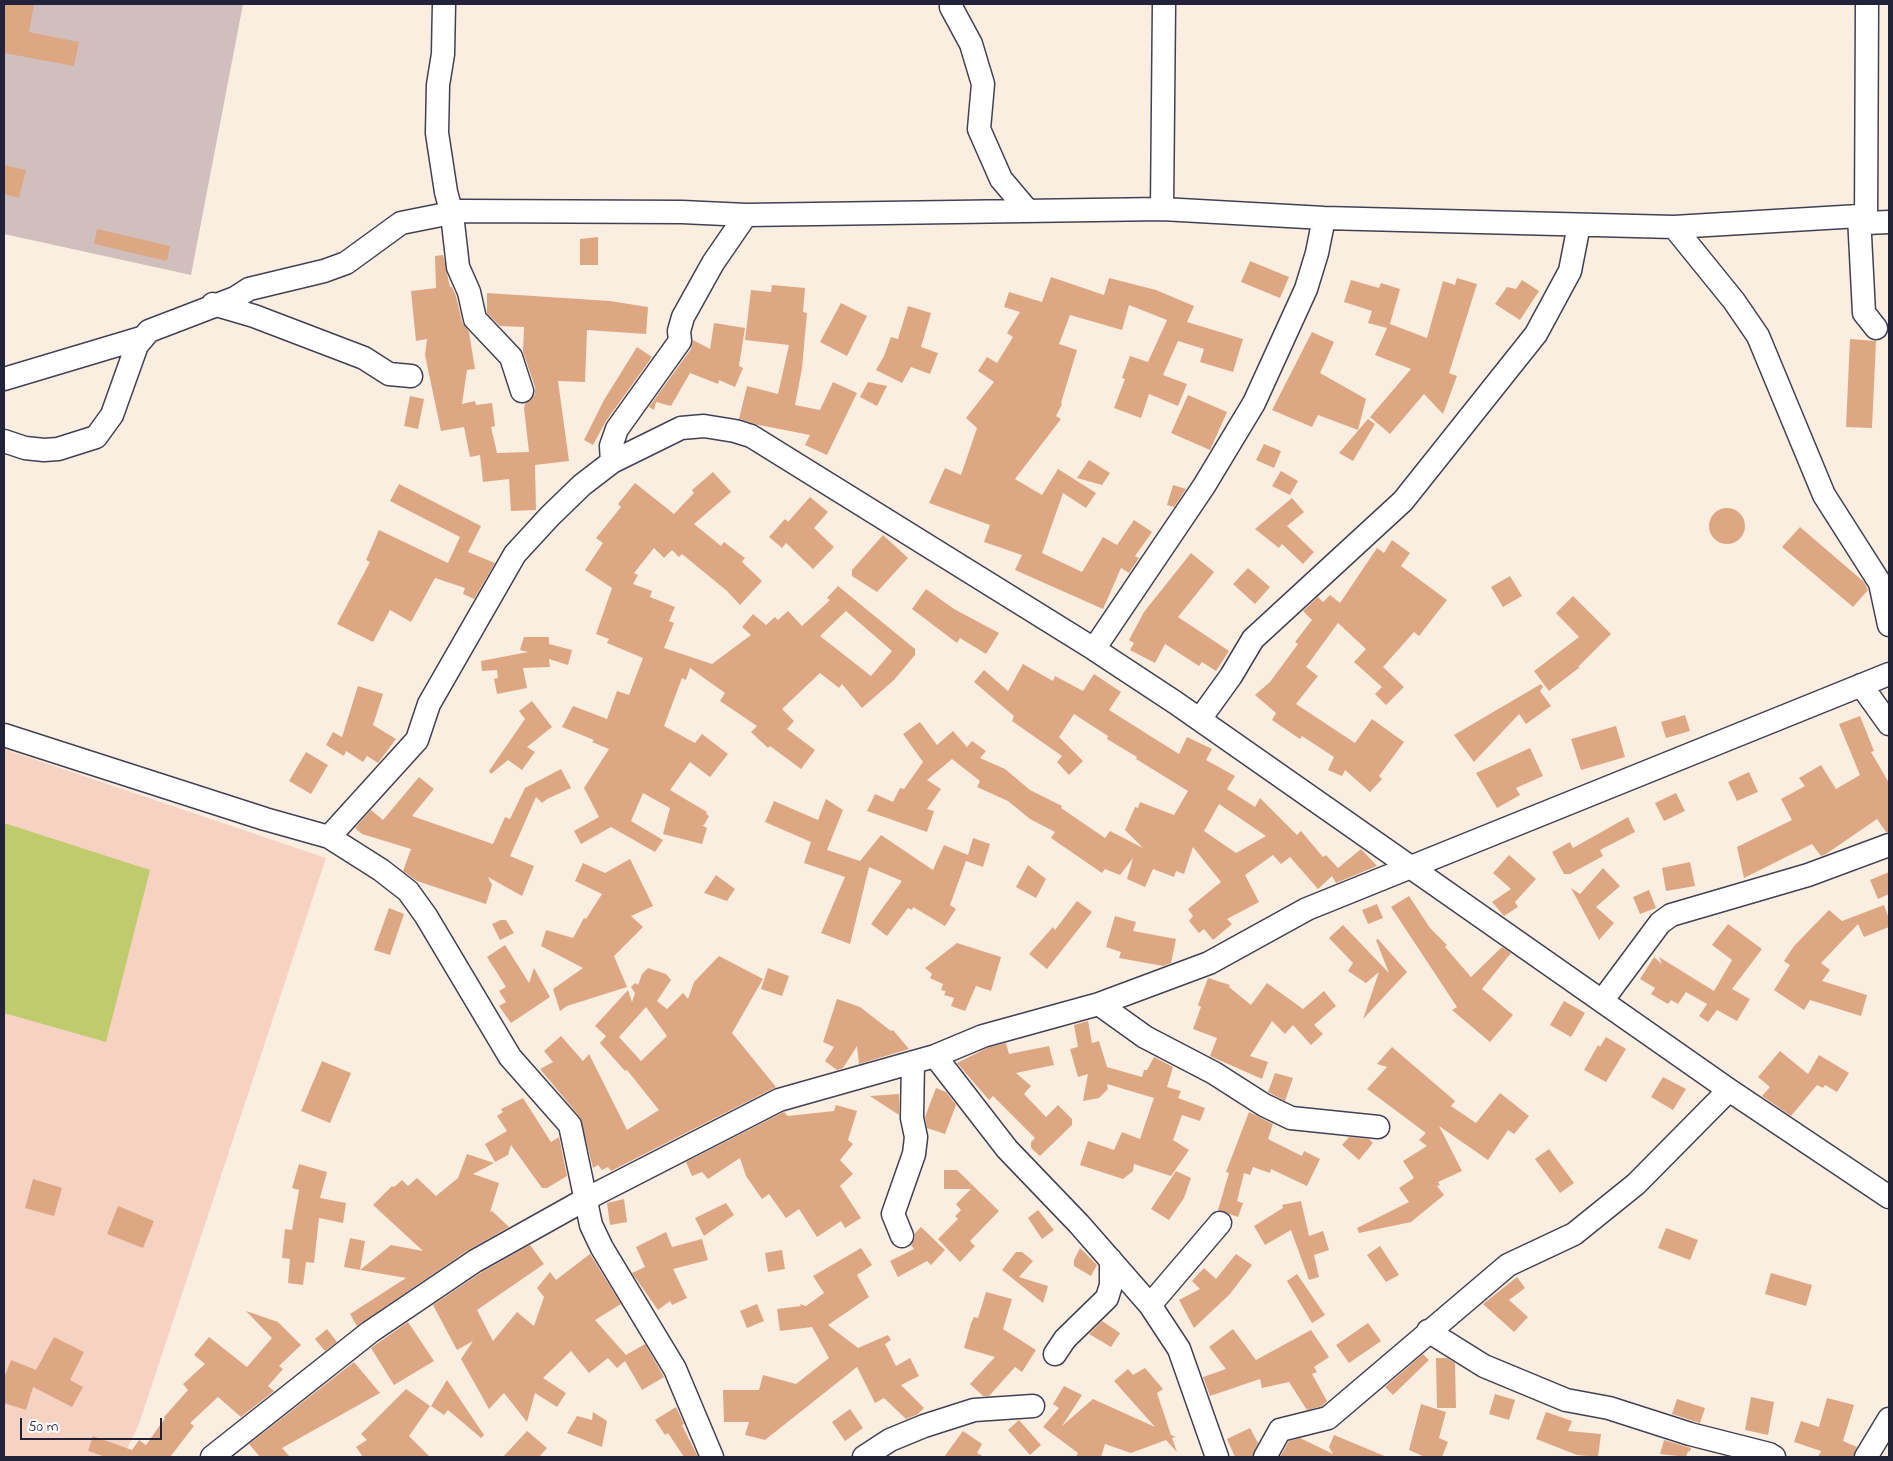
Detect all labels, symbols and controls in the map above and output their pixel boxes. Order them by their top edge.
scale bar [22,1408,165,1440]
text: 50 m [28,1416,58,1438]

